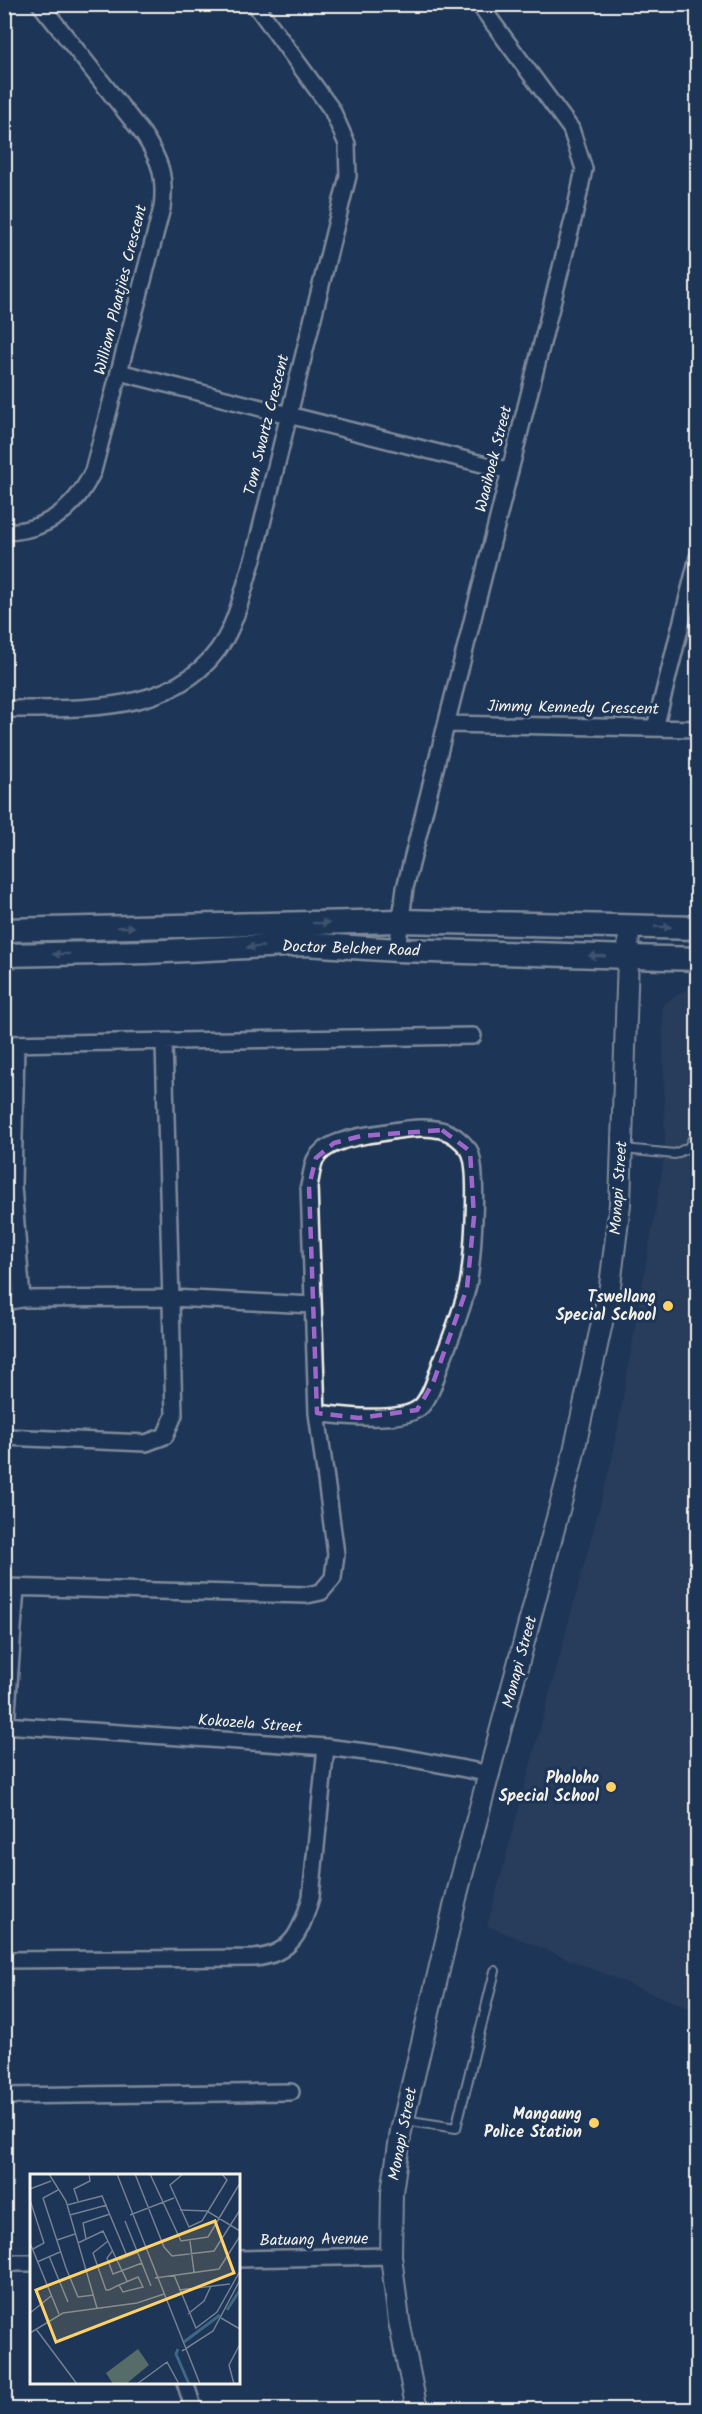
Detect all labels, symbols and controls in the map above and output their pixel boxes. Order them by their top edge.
street label: William Plaatjies Crescent [88,201,154,378]
street label: Tom Swartz Crescent [237,351,297,498]
street label: Waaihoek Street [469,402,519,515]
street label: Jimmy Kennedy Crescent [487,694,660,722]
one-way arrow [311,918,330,928]
one-way arrow [116,922,135,932]
one-way arrow [654,922,673,932]
street label: Doctor Belcher Road [282,934,421,964]
one-way arrow [246,942,265,951]
one-way arrow [51,949,70,959]
one-way arrow [588,952,607,961]
street label: Monapi Street [603,1139,635,1236]
place label: Tswellang Special School [556,1285,657,1328]
marker: Tswellang Special School [661,1299,675,1313]
street label: Monapi Street [496,1612,544,1711]
street label: Kokozela Street [197,1708,304,1740]
place label: Pholoho Special School [499,1766,600,1809]
marker: Pholoho Special School [604,1780,618,1794]
street label: Monapi Street [382,2085,424,2183]
place label: Mangaung Police Station [484,2102,582,2145]
marker: Mangaung Police Station [587,2116,601,2130]
inset map [30,2174,240,2384]
street label: Batuang Avenue [259,2227,369,2253]

